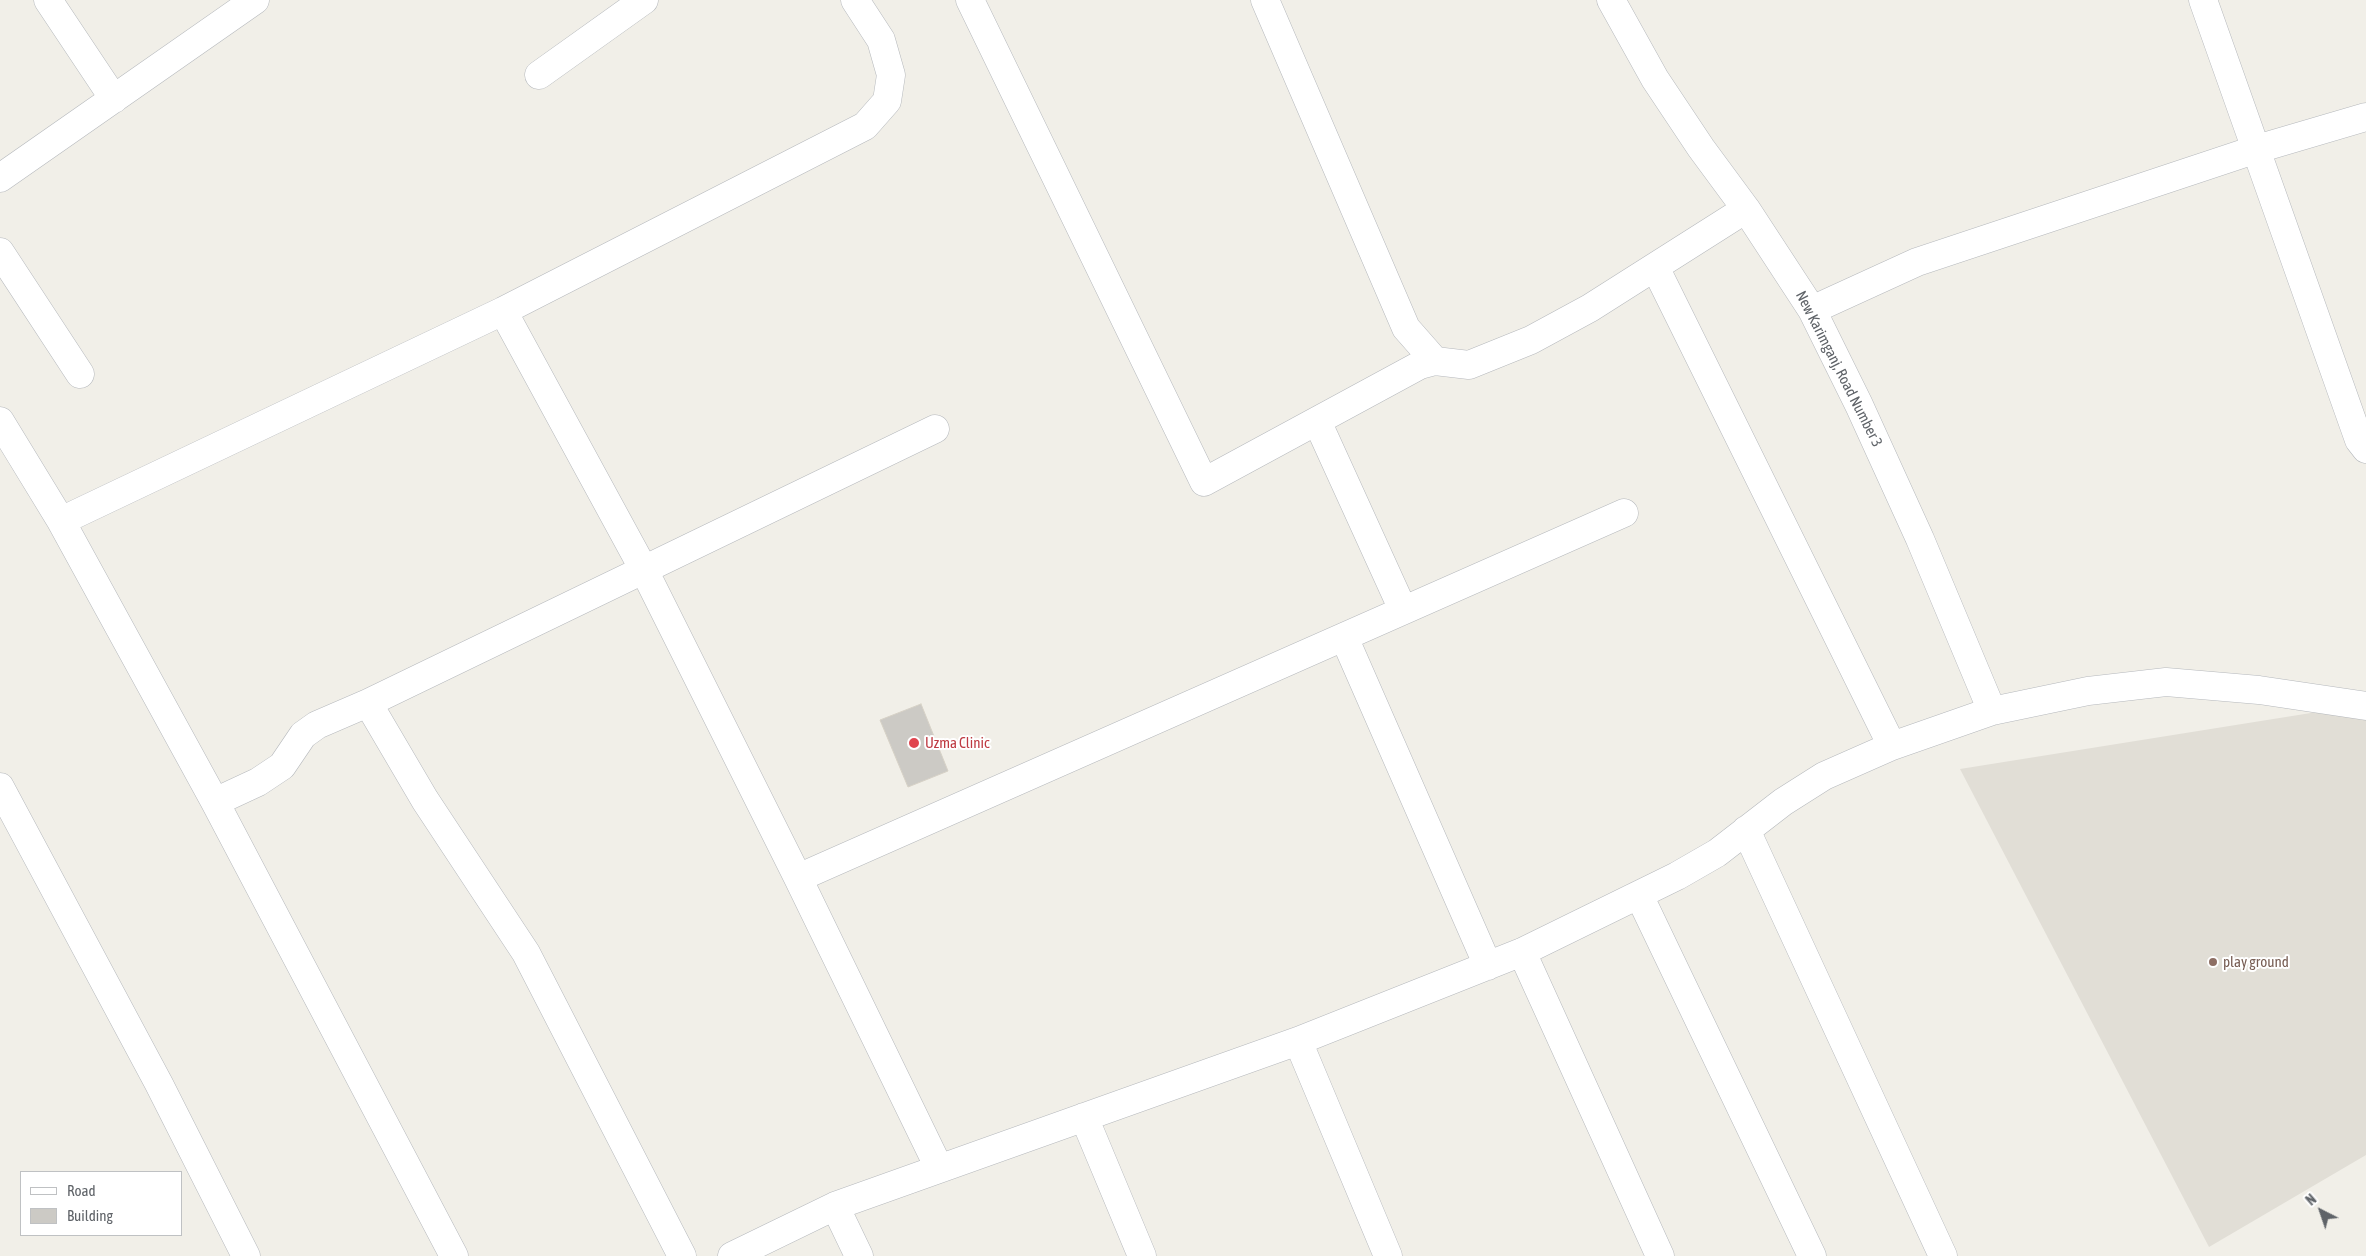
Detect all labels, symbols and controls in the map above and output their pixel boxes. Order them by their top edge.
street label: New Karimganj, Road Number 3 [1792,288,1886,450]
place label: Uzma Clinic [925,734,990,752]
marker: Uzma Clinic [907,736,921,750]
place label: play ground [2223,953,2289,971]
marker: play ground [2207,956,2219,968]
legend [20,1171,182,1236]
text: Road [67,1182,96,1199]
north arrow [2296,1186,2346,1236]
text: N [2303,1191,2320,1208]
text: Building [67,1207,113,1224]

